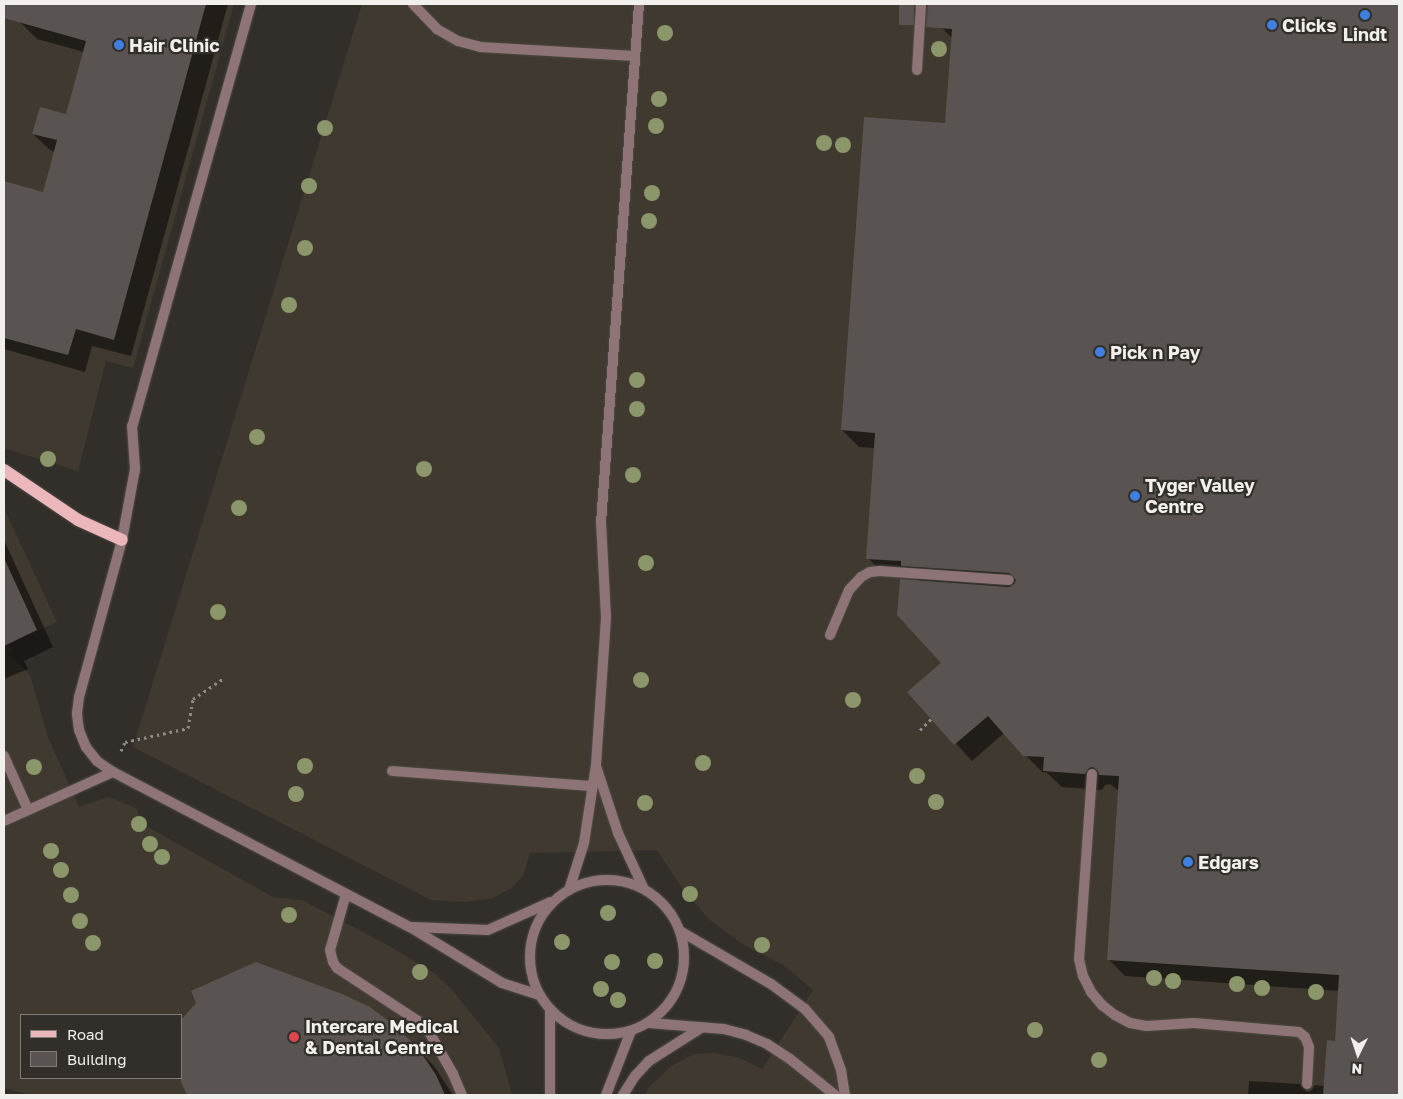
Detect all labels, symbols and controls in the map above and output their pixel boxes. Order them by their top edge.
marker: Lindt [1359,9,1371,21]
place label: Clicks [1282,14,1337,36]
marker: Clicks [1266,19,1278,31]
place label: Lindt [1343,23,1387,45]
place label: Hair Clinic [129,34,219,56]
marker: Hair Clinic [113,39,125,51]
place label: Pick n Pay [1110,341,1200,363]
marker: Pick n Pay [1094,346,1106,358]
place label: Tyger Valley Centre [1145,475,1255,518]
marker: Tyger Valley Centre [1129,490,1141,502]
place label: Edgars [1198,851,1259,873]
marker: Edgars [1182,856,1194,868]
legend [20,1014,182,1079]
place label: Intercare Medical & Dental Centre [305,1016,459,1058]
text: Road [67,1025,104,1043]
north arrow [1333,1029,1383,1079]
marker: Intercare Medical & Dental Centre [287,1030,301,1044]
text: Building [67,1050,127,1068]
text: N [1351,1061,1363,1078]

